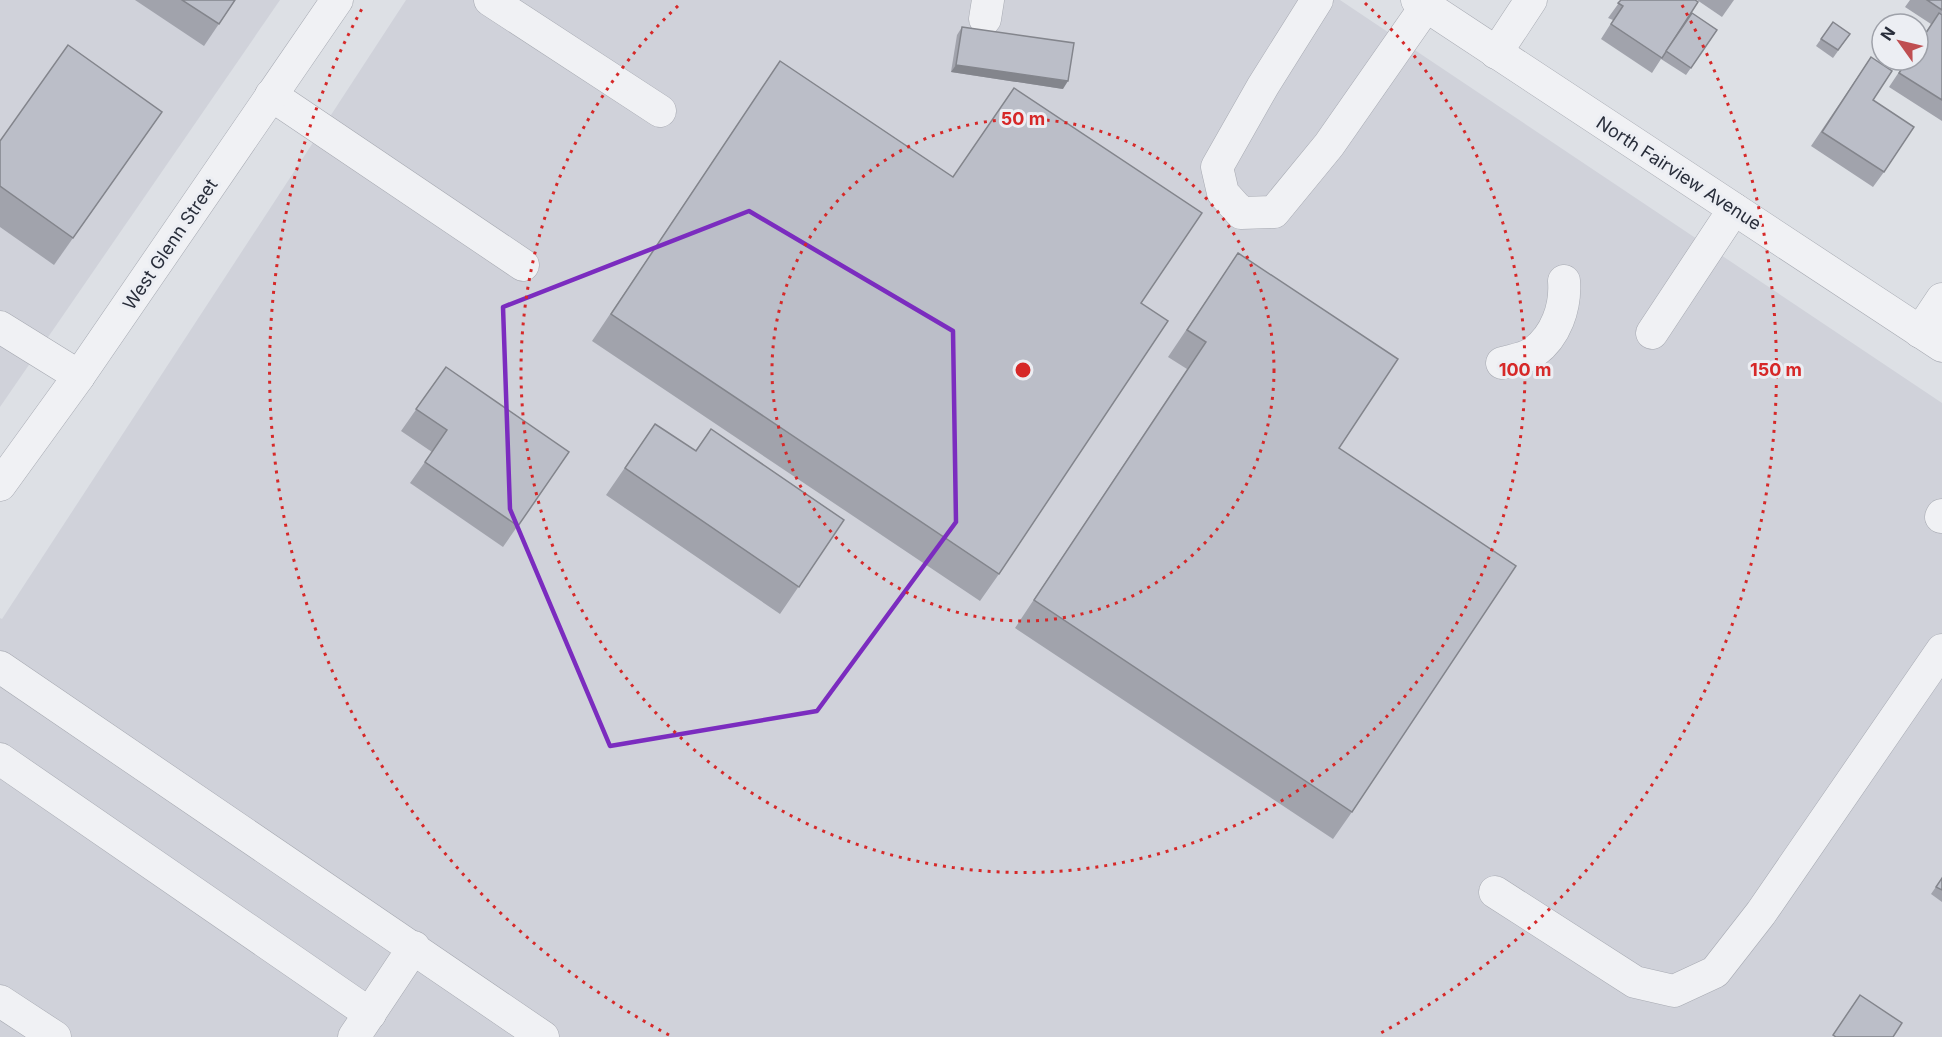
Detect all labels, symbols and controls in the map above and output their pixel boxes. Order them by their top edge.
north arrow [1870,12,1930,72]
text: N [1876,23,1899,44]
text: 50 m [1001,108,1045,129]
street label: North Fairview Avenue [1593,112,1765,234]
street label: West Glenn Street [118,175,222,313]
text: 100 m [1499,359,1551,380]
text: 150 m [1750,359,1802,380]
centre of rings [1013,360,1033,380]

